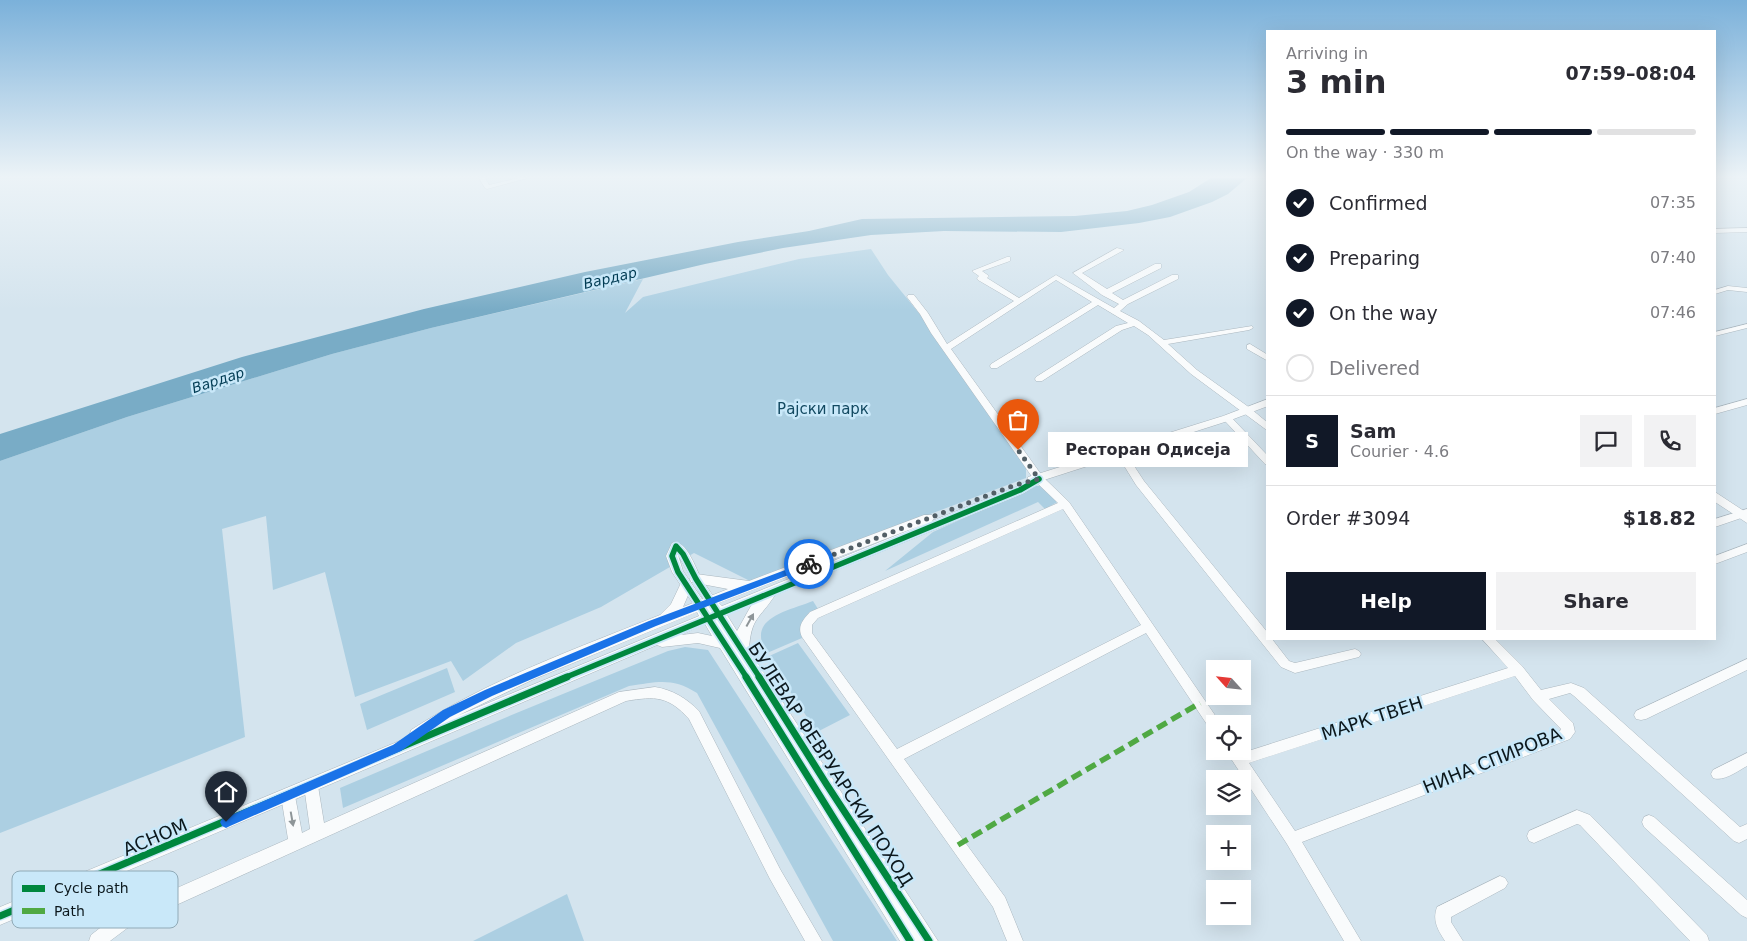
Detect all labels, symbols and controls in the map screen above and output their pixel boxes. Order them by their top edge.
text: Arriving in [1286,44,1368,63]
text: 07:59–08:04 [1566,62,1696,84]
text: 3 min [1286,63,1387,101]
text: On the way · 330 m [1286,143,1444,162]
icon: check [1286,189,1314,217]
text: Confirmed [1329,192,1428,214]
text: 07:35 [1650,193,1696,212]
icon: check [1286,244,1314,272]
text: Preparing [1329,247,1420,269]
text: 07:40 [1650,248,1696,267]
water label: Вардар [582,264,638,292]
icon: check [1286,299,1314,327]
text: On the way [1329,302,1438,324]
text: 07:46 [1650,303,1696,322]
text: Delivered [1329,357,1420,379]
water label: Вардар [190,364,246,396]
pin [997,399,1039,450]
park label: Рајски парк [777,400,869,418]
icon: bag [1004,406,1032,434]
button: chat [1580,415,1632,467]
button: phone [1644,415,1696,467]
text: Sam [1350,420,1396,442]
text: S [1305,430,1319,452]
callout: Ресторан Одисеја [1048,432,1248,468]
text: Ресторан Одисеја [1065,440,1231,459]
text: Courier · 4.6 [1350,442,1449,461]
text: Order #3094 [1286,507,1410,529]
text: $18.82 [1623,507,1696,529]
courier [784,539,834,589]
icon: bike [795,550,823,578]
button: Help [1286,572,1486,630]
button: Share [1496,572,1696,630]
one-way arrow [745,613,754,627]
street label: БУЛЕВАР ФЕВРУАРСКИ ПОХОД [744,638,918,890]
north arrow [1206,660,1251,705]
map controls [1206,660,1251,925]
street label: МАРК ТВЕН [1319,692,1425,744]
button: locate [1206,715,1251,760]
street label: НИНА СПИРОВА [1420,722,1565,797]
button: layers [1206,770,1251,815]
pin [205,771,247,822]
icon: home [212,778,240,806]
one-way arrow [288,811,296,827]
street label: АСНОМ [120,814,190,860]
button: + [1206,825,1251,870]
legend [12,871,178,928]
text: Cycle path [54,880,129,896]
button: − [1206,880,1251,925]
text: Path [54,903,85,919]

